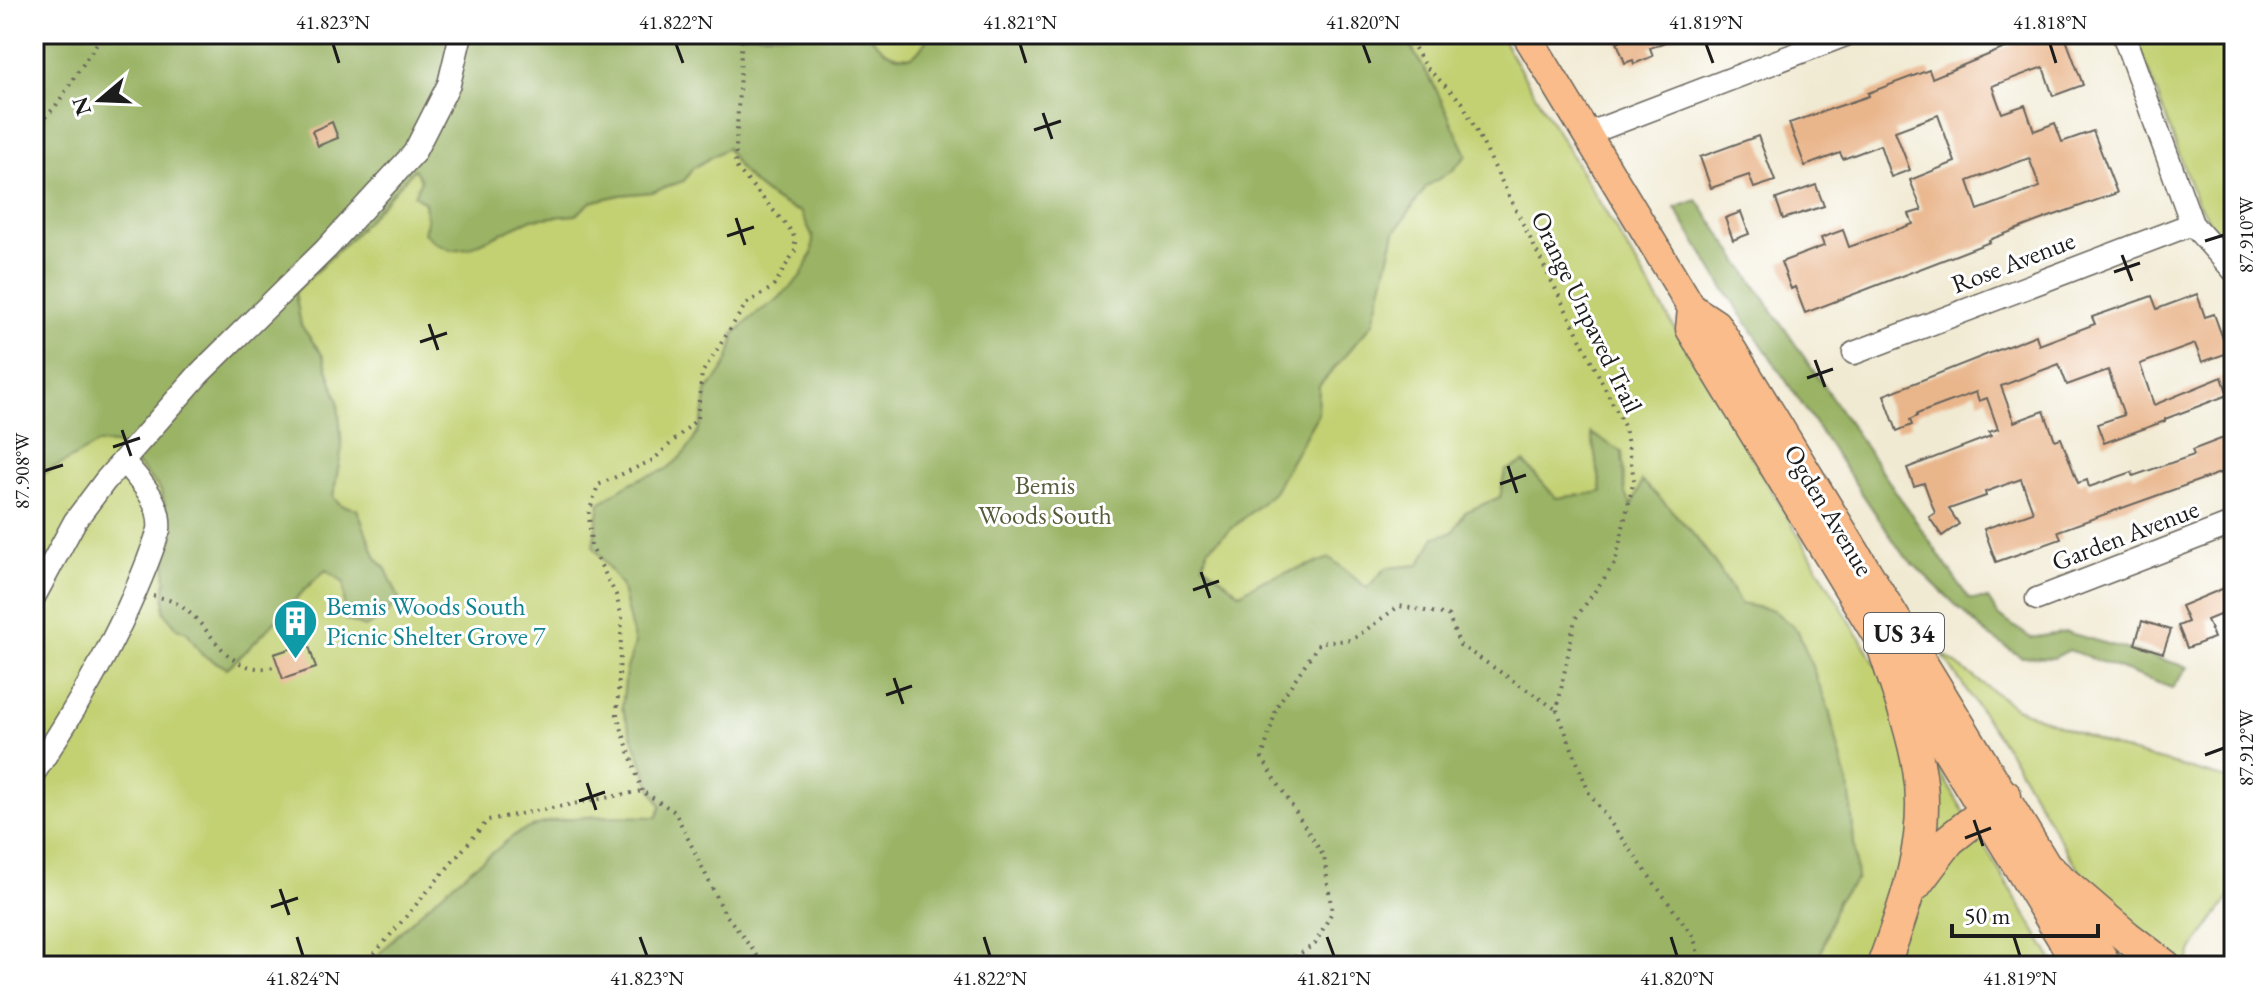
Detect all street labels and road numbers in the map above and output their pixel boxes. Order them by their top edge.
street label: Orange Unpaved Trail [1523,205,1651,419]
street label: Rose Avenue [1946,223,2080,301]
street label: Ogden Avenue [1776,438,1882,582]
street label: Garden Avenue [2047,491,2203,579]
road number: US 34 [1864,613,1944,653]

